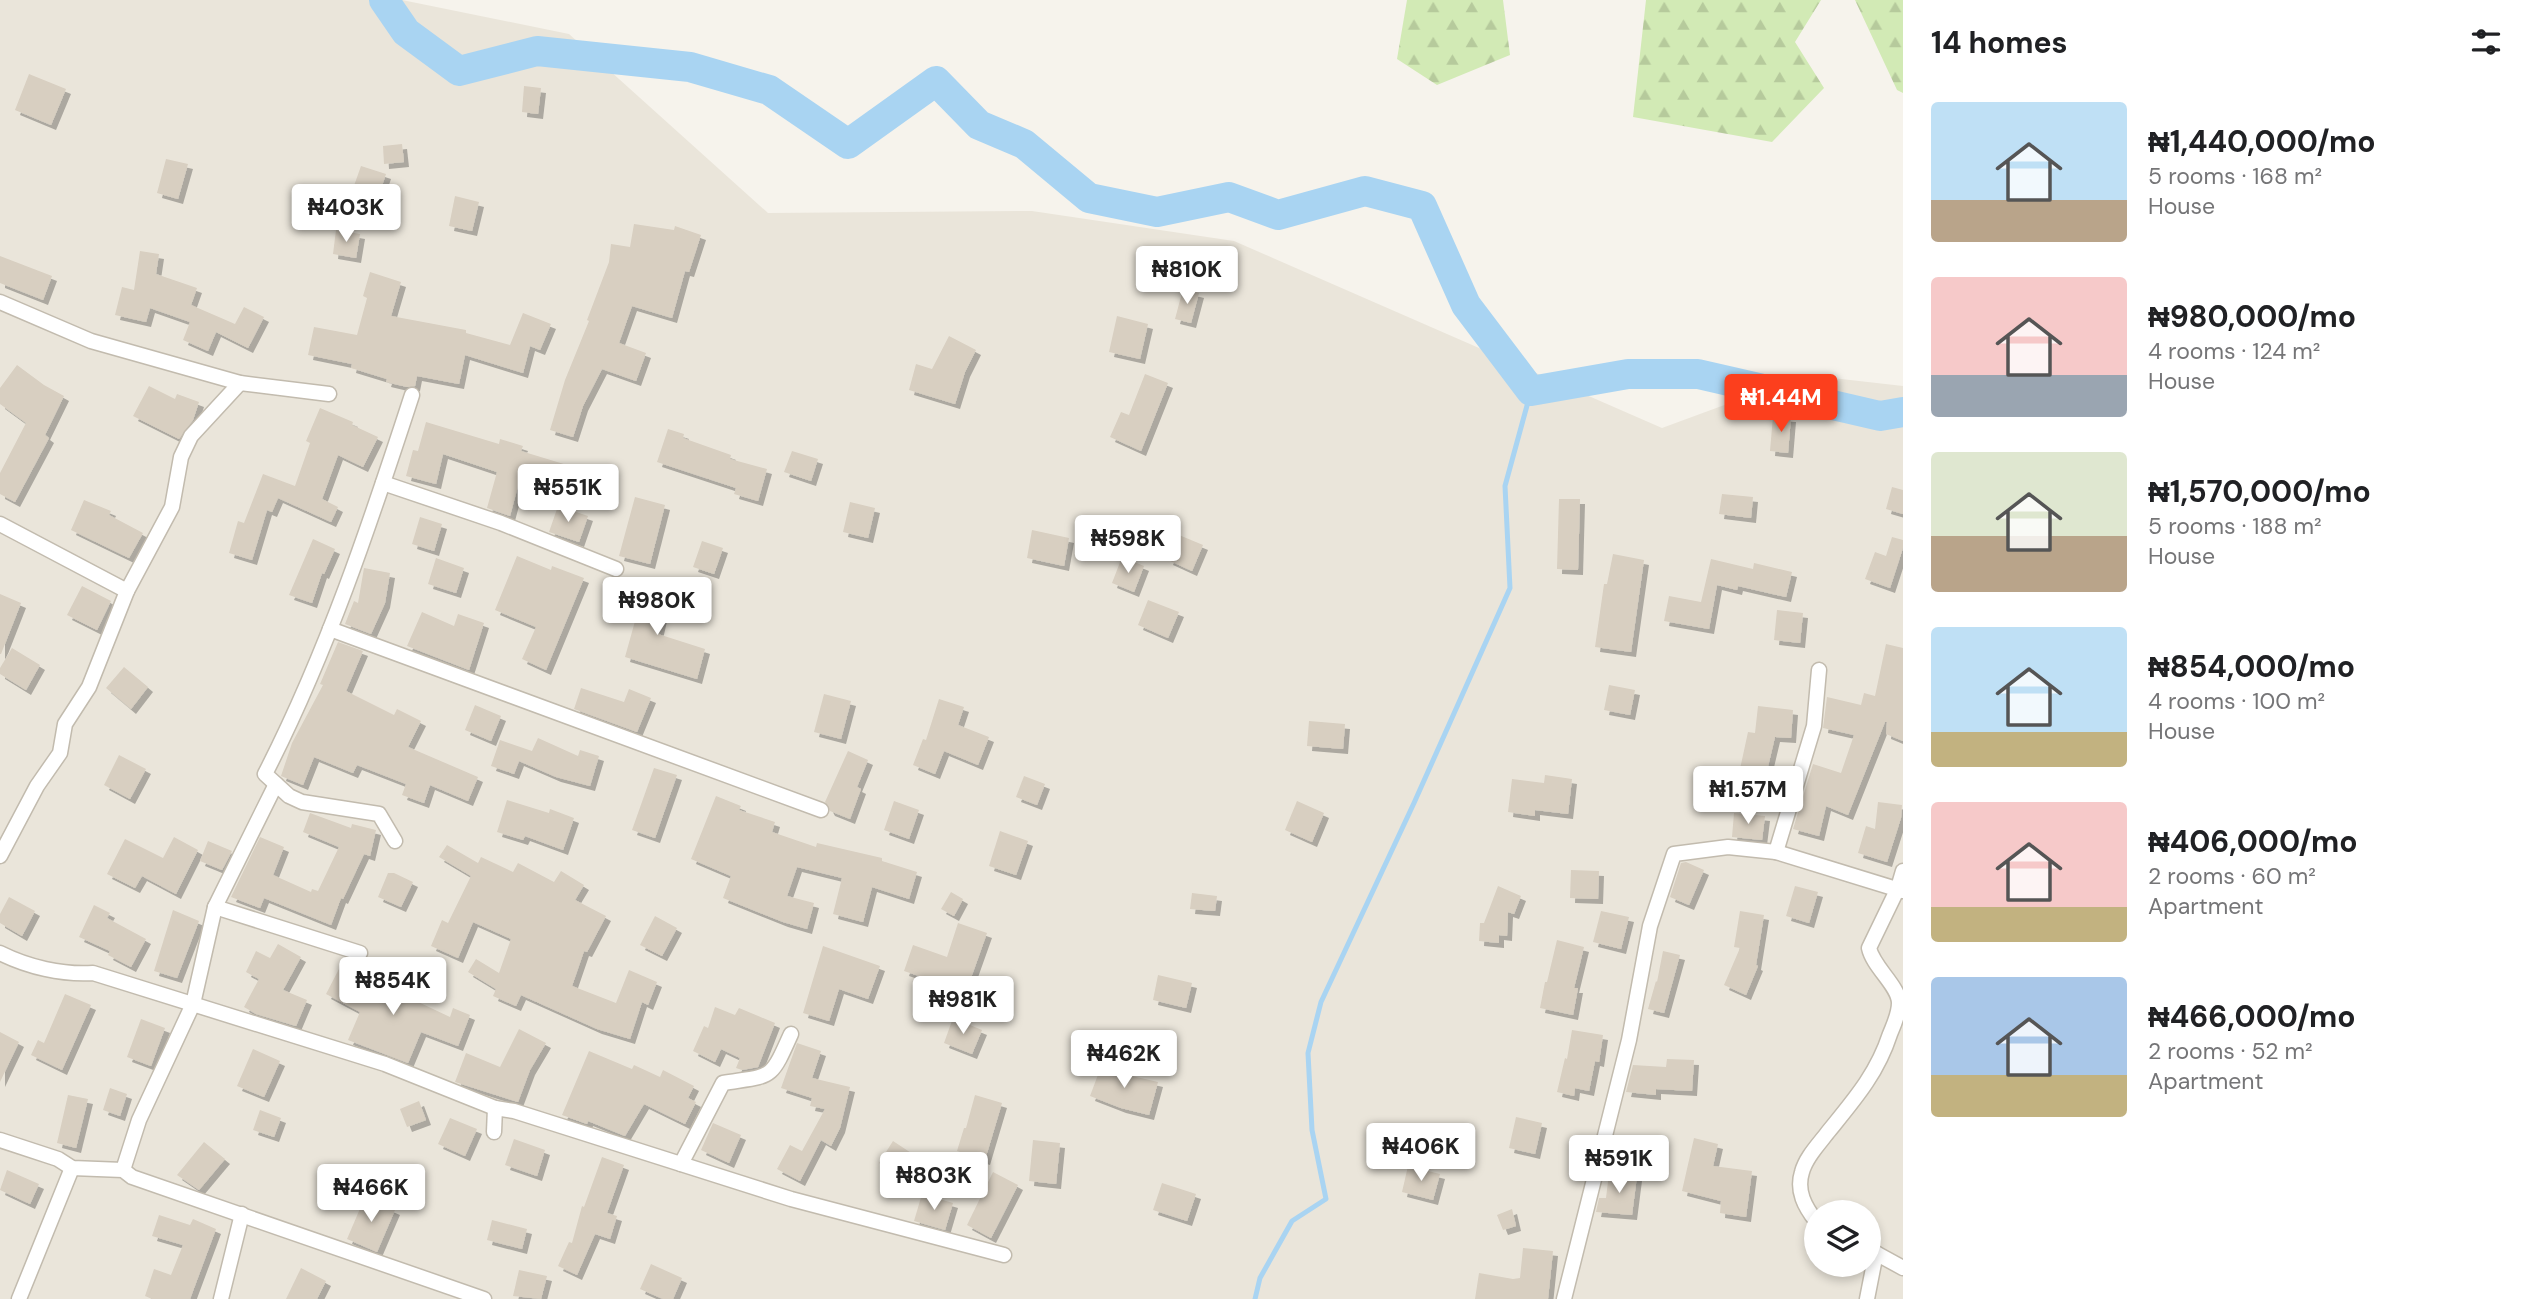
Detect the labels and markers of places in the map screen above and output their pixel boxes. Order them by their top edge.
pin: ₦403K [297,184,395,244]
pin: ₦810K [1138,246,1236,306]
pin: ₦1.44M [1724,374,1838,434]
pin: ₦551K [519,464,617,524]
pin: ₦598K [1079,516,1177,575]
pin: ₦980K [608,578,706,637]
pin: ₦1.57M [1691,766,1805,826]
pin: ₦854K [344,958,442,1017]
pin: ₦981K [914,976,1012,1036]
pin: ₦462K [1075,1030,1173,1090]
pin: ₦406K [1372,1124,1470,1183]
pin: ₦591K [1570,1136,1668,1195]
pin: ₦803K [885,1152,983,1212]
pin: ₦466K [322,1164,420,1224]

